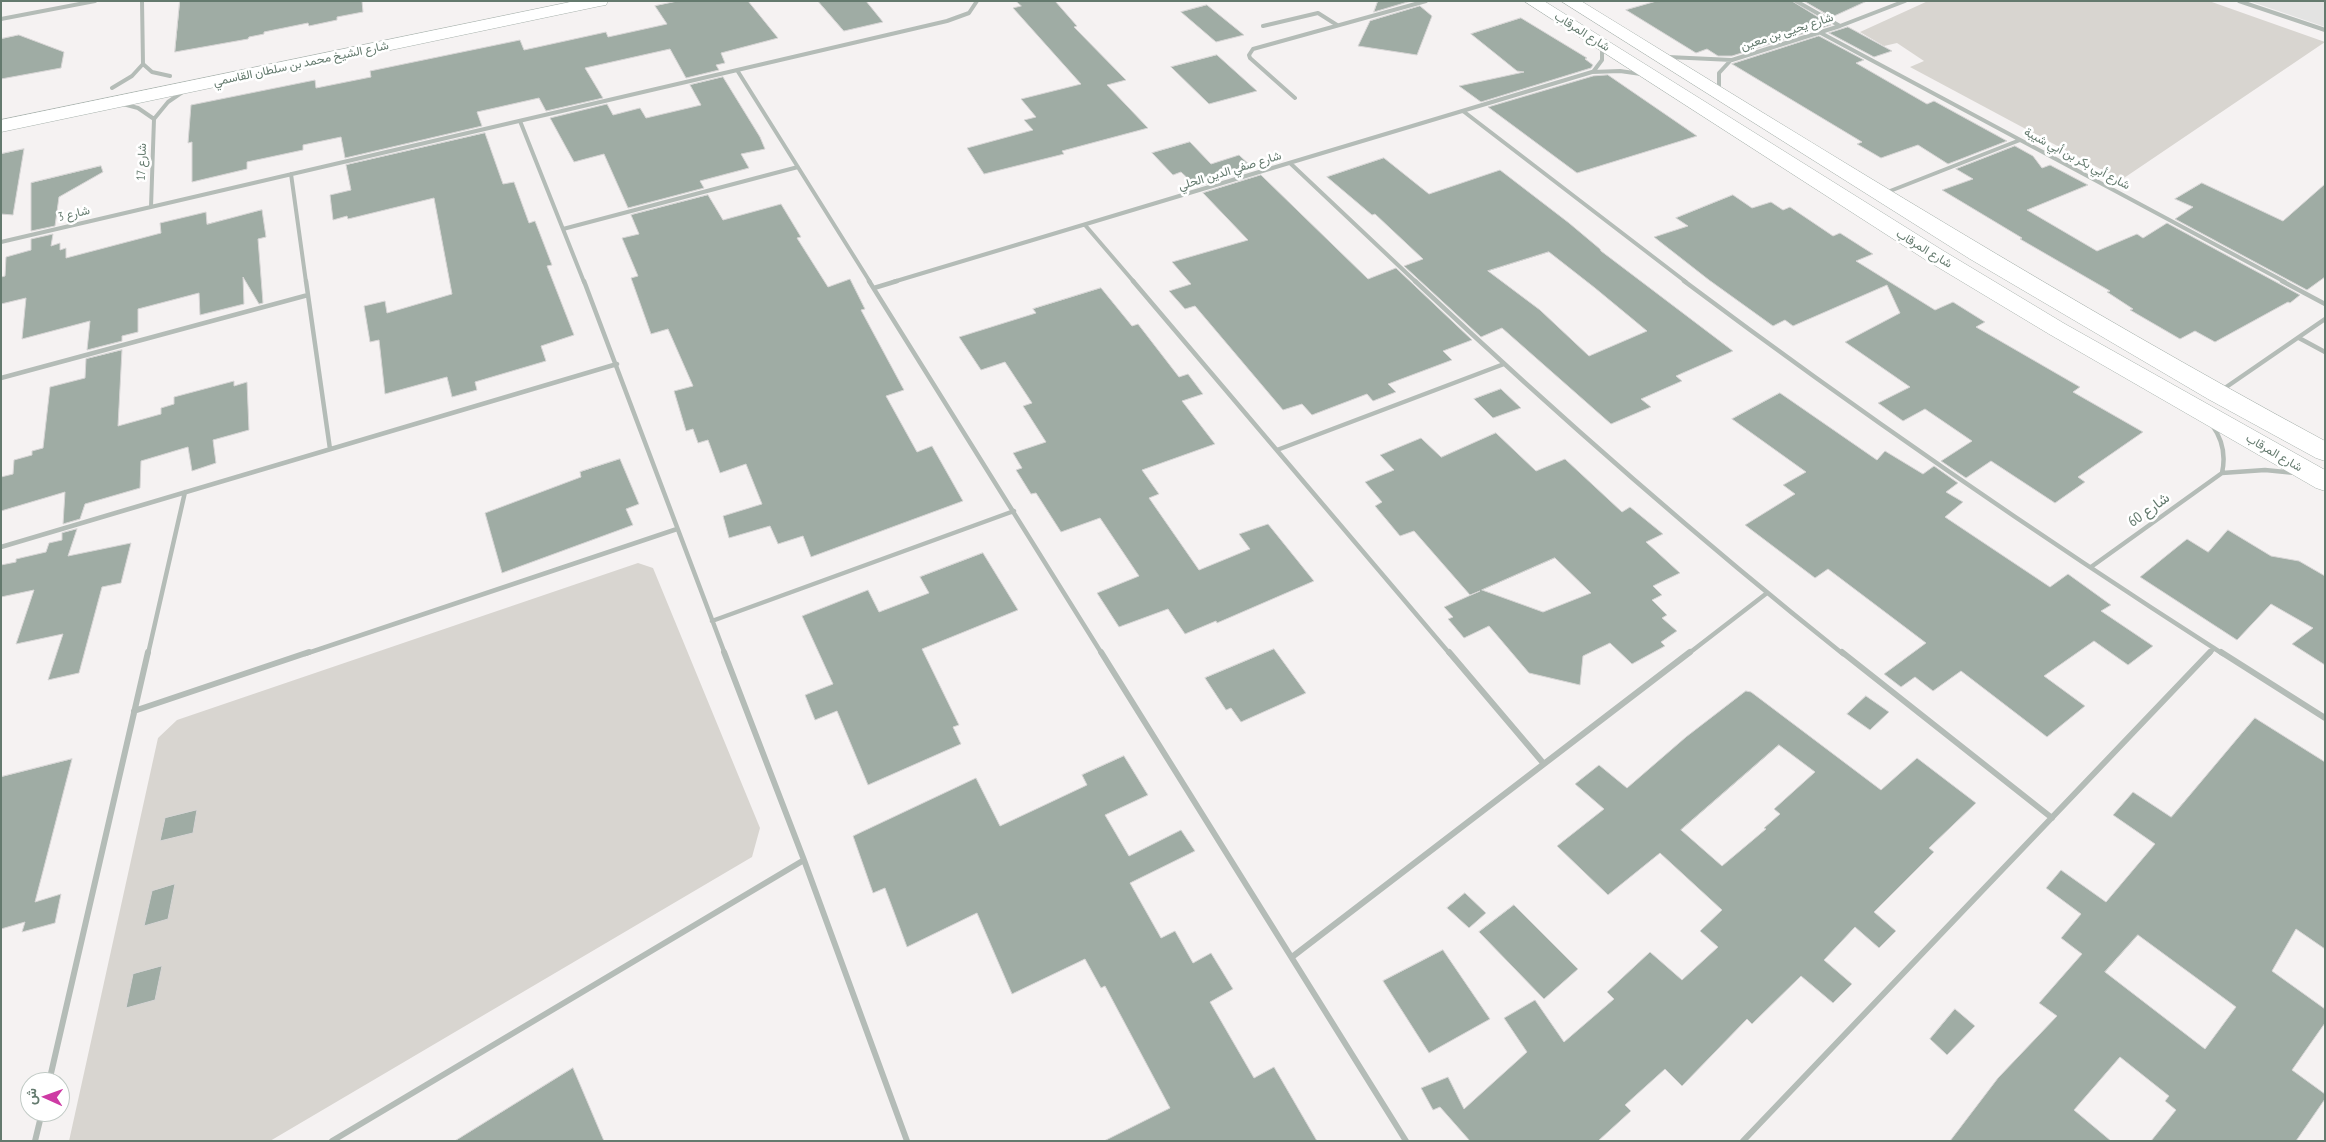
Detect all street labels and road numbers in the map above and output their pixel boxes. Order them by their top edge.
street label: شارع المرقاب [1552,9,1612,55]
street label: شارع يحيى بن معين [1739,10,1835,54]
street label: شارع الشيخ محمد بن سلطان القاسمي [212,38,390,90]
street label: شارع أبي بكر بن أبي شيبة [2022,125,2132,193]
street label: شارع 17 [134,143,150,181]
street label: شارع صفي الدين الحلي [1177,148,1283,194]
street label: شارع 3 [57,203,91,225]
street label: شارع المرقاب [1893,227,1955,271]
street label: شارع المرقاب [2243,431,2305,475]
street label: شارع 60 [2125,489,2173,531]

